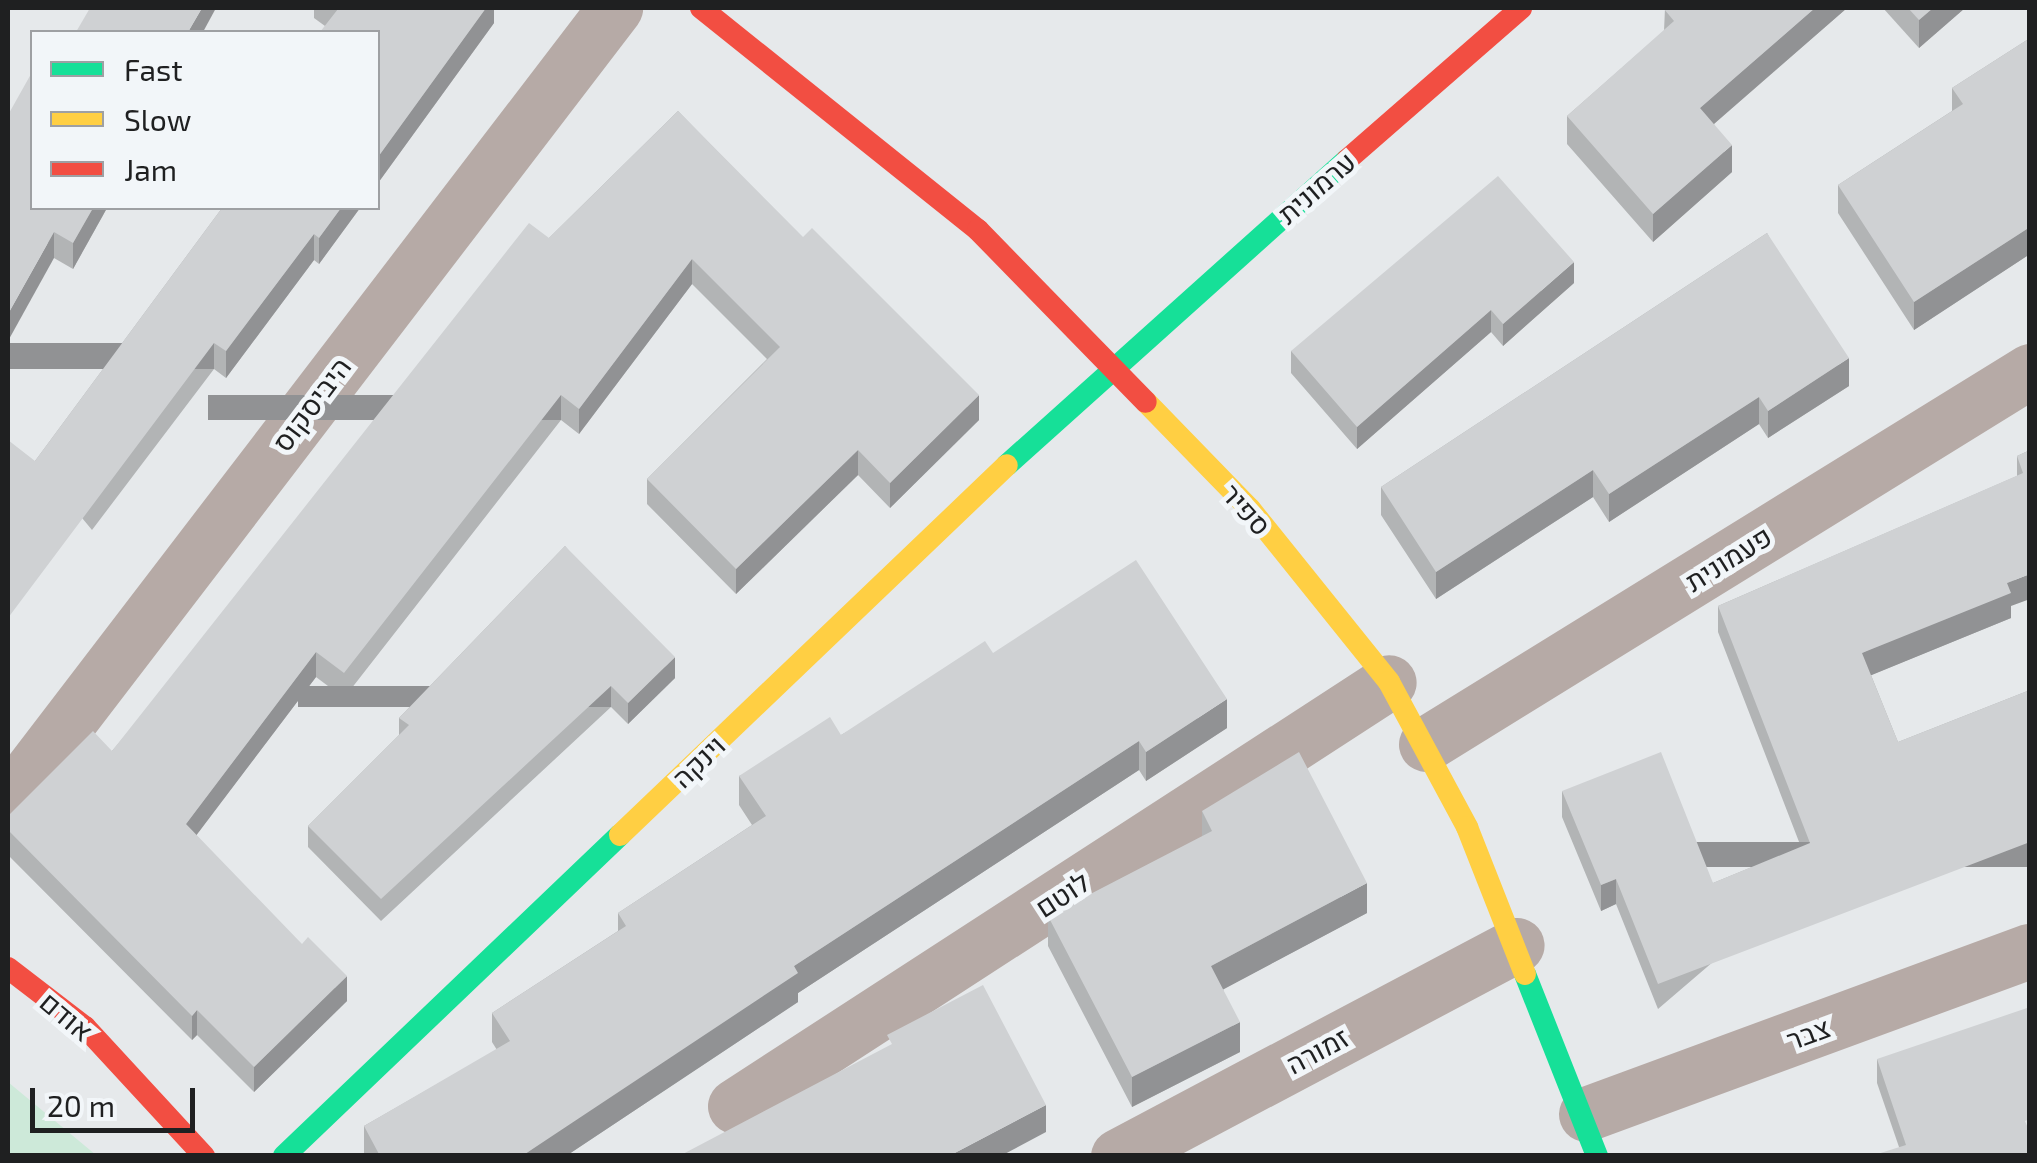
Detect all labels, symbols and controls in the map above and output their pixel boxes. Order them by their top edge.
legend [30,30,380,210]
text: Fast [124,51,183,87]
text: Slow [124,101,191,137]
street label: ערמונית [1270,144,1362,230]
text: Jam [124,151,177,187]
street label: היביסקוס [265,350,357,458]
street label: ספיר [1215,476,1279,542]
street label: פעמונית [1678,518,1778,598]
street label: וינקה [664,728,732,794]
street label: לוטם [1029,864,1095,924]
street label: אודם [34,984,100,1048]
street label: צבר [1782,1010,1834,1056]
street label: זמורה [1280,1020,1354,1080]
scale bar [35,1068,200,1130]
text: 20 m [47,1087,115,1123]

